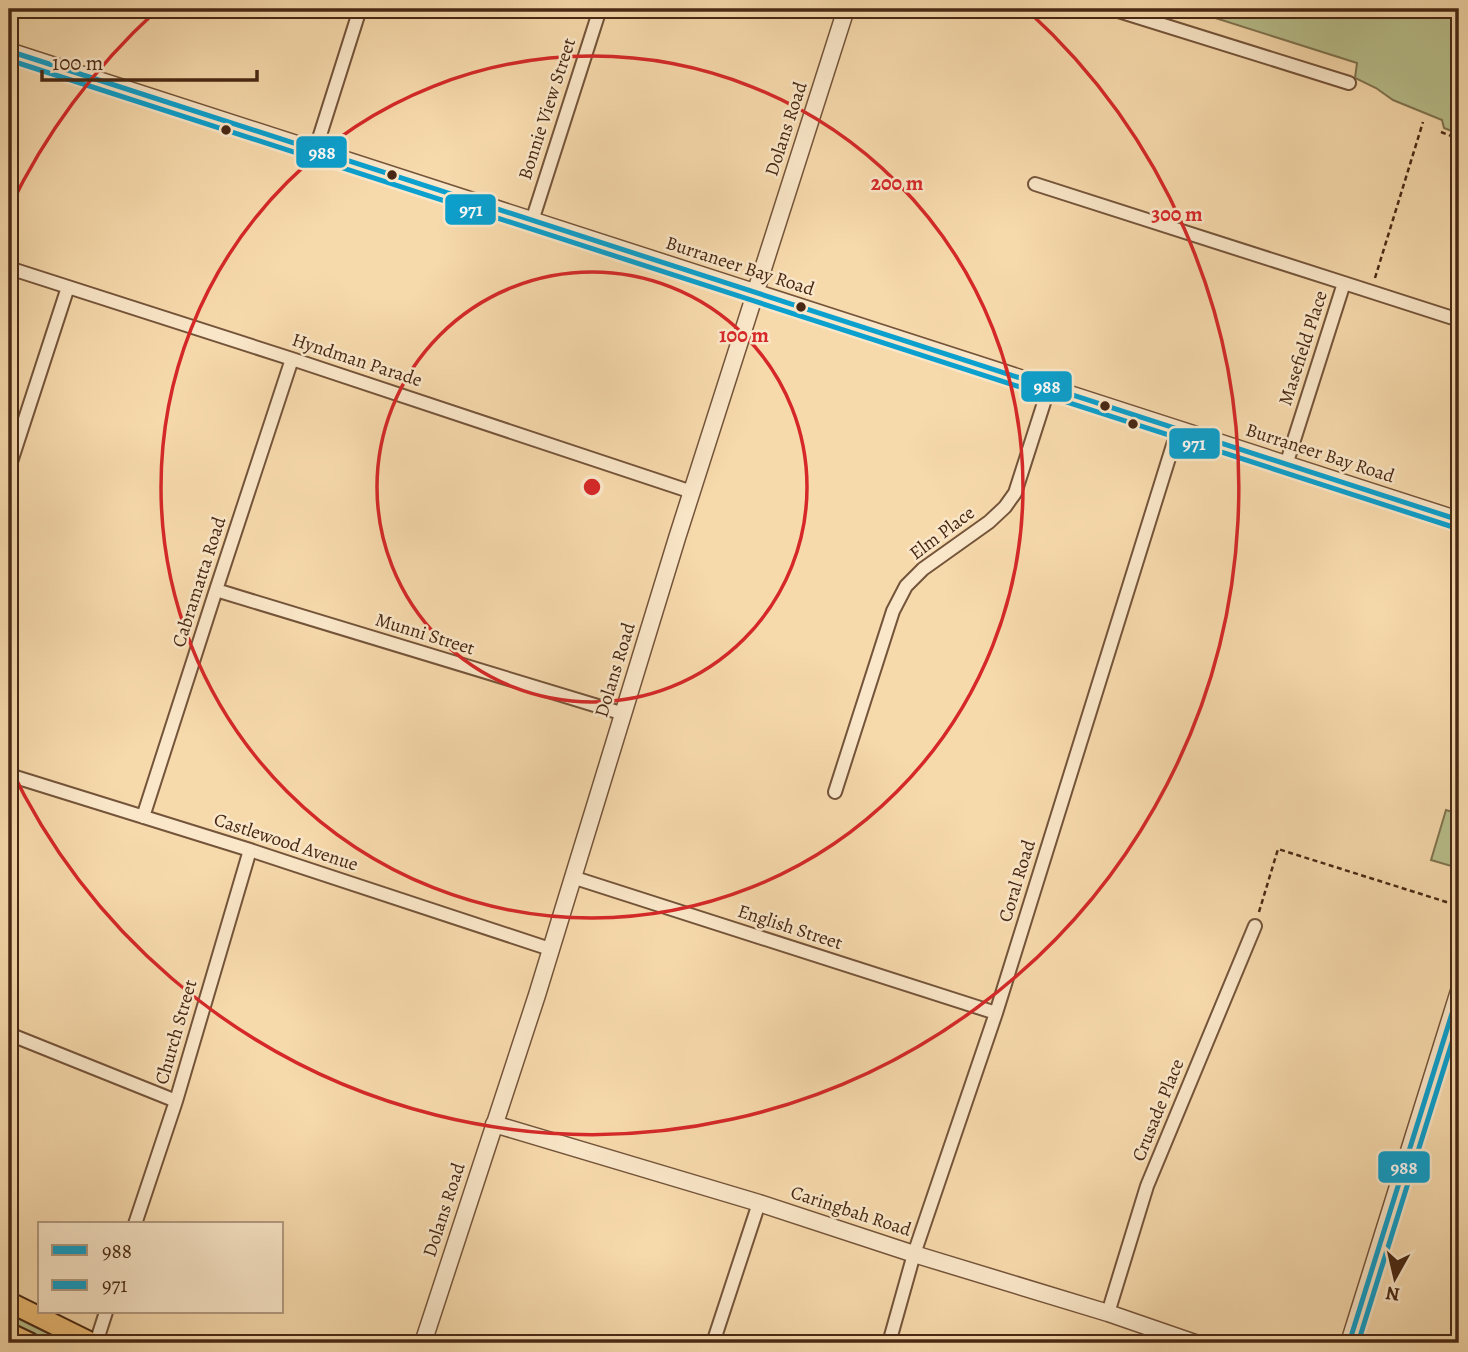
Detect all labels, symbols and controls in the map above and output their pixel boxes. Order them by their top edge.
street label: Bonnie View Street [512,35,582,183]
scale bar [42,38,257,82]
text: 100 m [52,49,103,77]
street label: Dolans Road [759,78,814,179]
unlabelled marker [219,123,233,137]
line badge: 988 [295,135,348,169]
text: 988 [308,140,336,166]
unlabelled marker [385,168,399,182]
text: 200 m [871,169,924,197]
line badge: 971 [444,193,497,226]
text: 971 [459,197,483,223]
text: 300 m [1151,200,1203,228]
street label: Burraneer Bay Road [662,230,818,303]
street label: Masefield Place [1272,287,1334,409]
unlabelled marker [794,300,808,314]
text: 100 m [719,321,769,349]
street label: Hyndman Parade [289,327,425,393]
line badge: 988 [1020,370,1073,403]
text: 988 [1033,374,1061,400]
unlabelled marker [1098,399,1112,413]
unlabelled marker [1126,417,1140,431]
street label: Burraneer Bay Road [1242,417,1398,490]
line badge: 971 [1168,427,1221,460]
text: 971 [1182,431,1206,457]
centre of rings [580,475,604,499]
street label: Elm Place [904,500,980,566]
street label: Cabramatta Road [166,513,233,651]
street label: Munni Street [372,607,478,661]
street label: Dolans Road [588,619,642,721]
street label: Castlewood Avenue [210,806,362,878]
street label: Coral Road [992,836,1042,925]
street label: English Street [734,898,846,956]
street label: Church Street [149,976,203,1088]
street label: Crusade Place [1126,1055,1190,1165]
line badge: 988 [1377,1150,1431,1184]
text: 988 [1390,1155,1418,1181]
street label: Dolans Road [417,1159,472,1260]
street label: Caringbah Road [787,1179,915,1243]
legend [38,1222,284,1314]
text: 988 [102,1237,132,1265]
north arrow [1360,1244,1430,1314]
text: 971 [102,1271,128,1299]
text: N [1384,1280,1401,1308]

